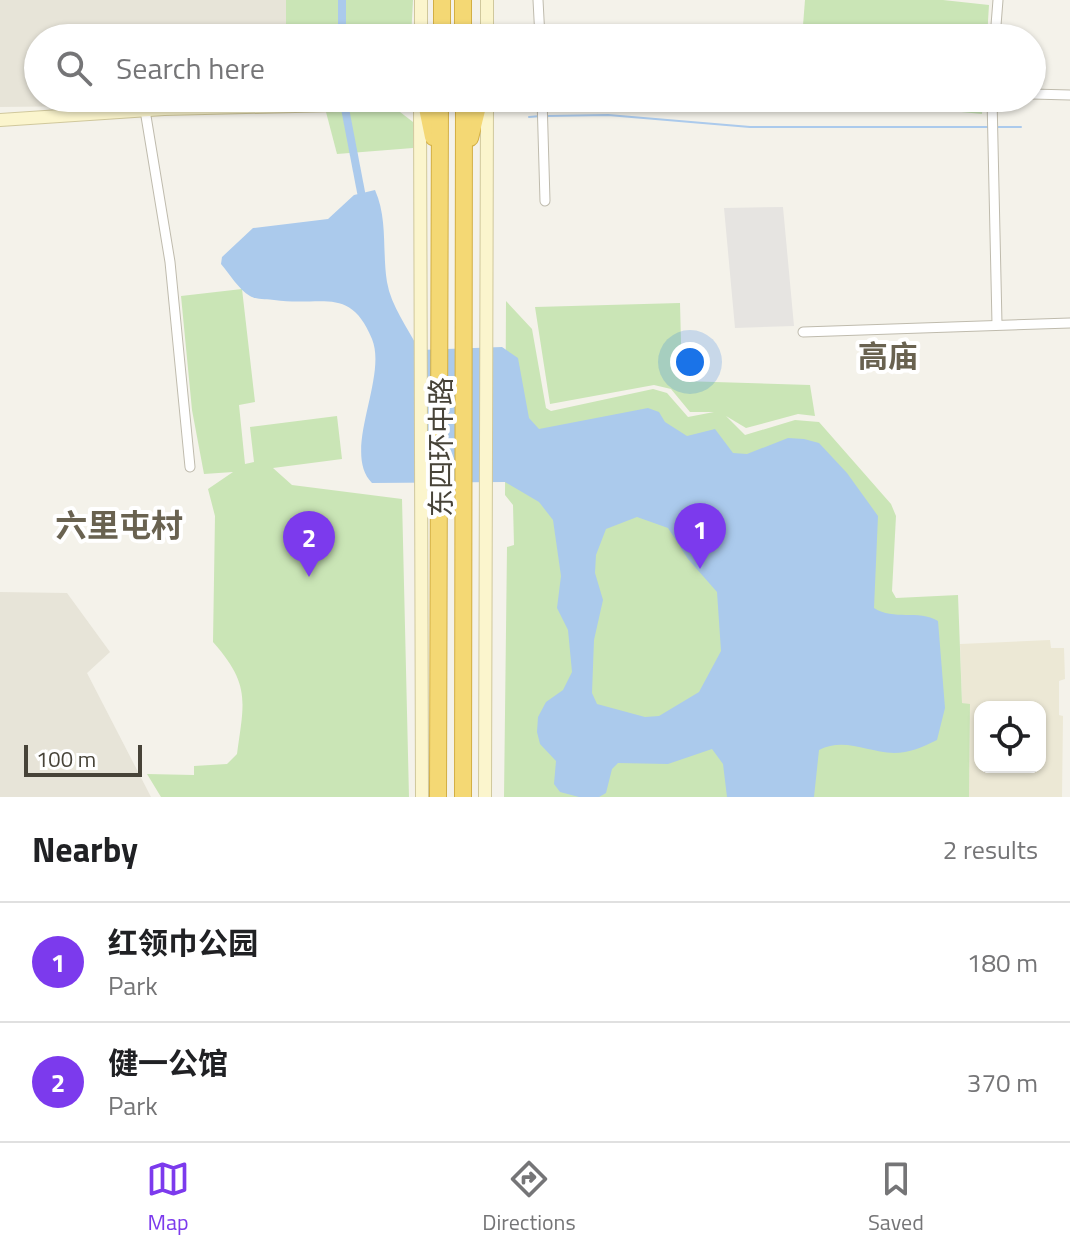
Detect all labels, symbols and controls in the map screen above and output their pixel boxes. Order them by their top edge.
search box [24,24,1046,112]
text: Search here [116,45,265,91]
icon: search [52,46,96,90]
district label: 高庙 [858,333,918,379]
your location [670,342,710,382]
street label: 东四环中路 [419,377,462,517]
district label: 六里屯村 [55,501,183,549]
pin: 1 [674,503,726,569]
pin: 2 [283,511,335,577]
map controls [974,701,1046,773]
button: locate [974,701,1046,773]
scale bar [24,741,142,777]
text: 100 m [36,742,96,776]
text: Nearby [32,823,138,875]
text: 2 results [943,830,1038,869]
text: 红领巾公园 [108,920,258,966]
text: 1 [51,943,65,982]
text: 180 m [967,943,1038,982]
text: Park [108,966,158,1005]
text: 健一公馆 [108,1040,228,1086]
text: 2 [51,1063,65,1102]
text: 370 m [967,1063,1038,1102]
text: Park [108,1086,158,1125]
tab: Map [146,1157,190,1239]
tab: Directions [482,1157,576,1239]
tab: Saved [868,1157,924,1239]

